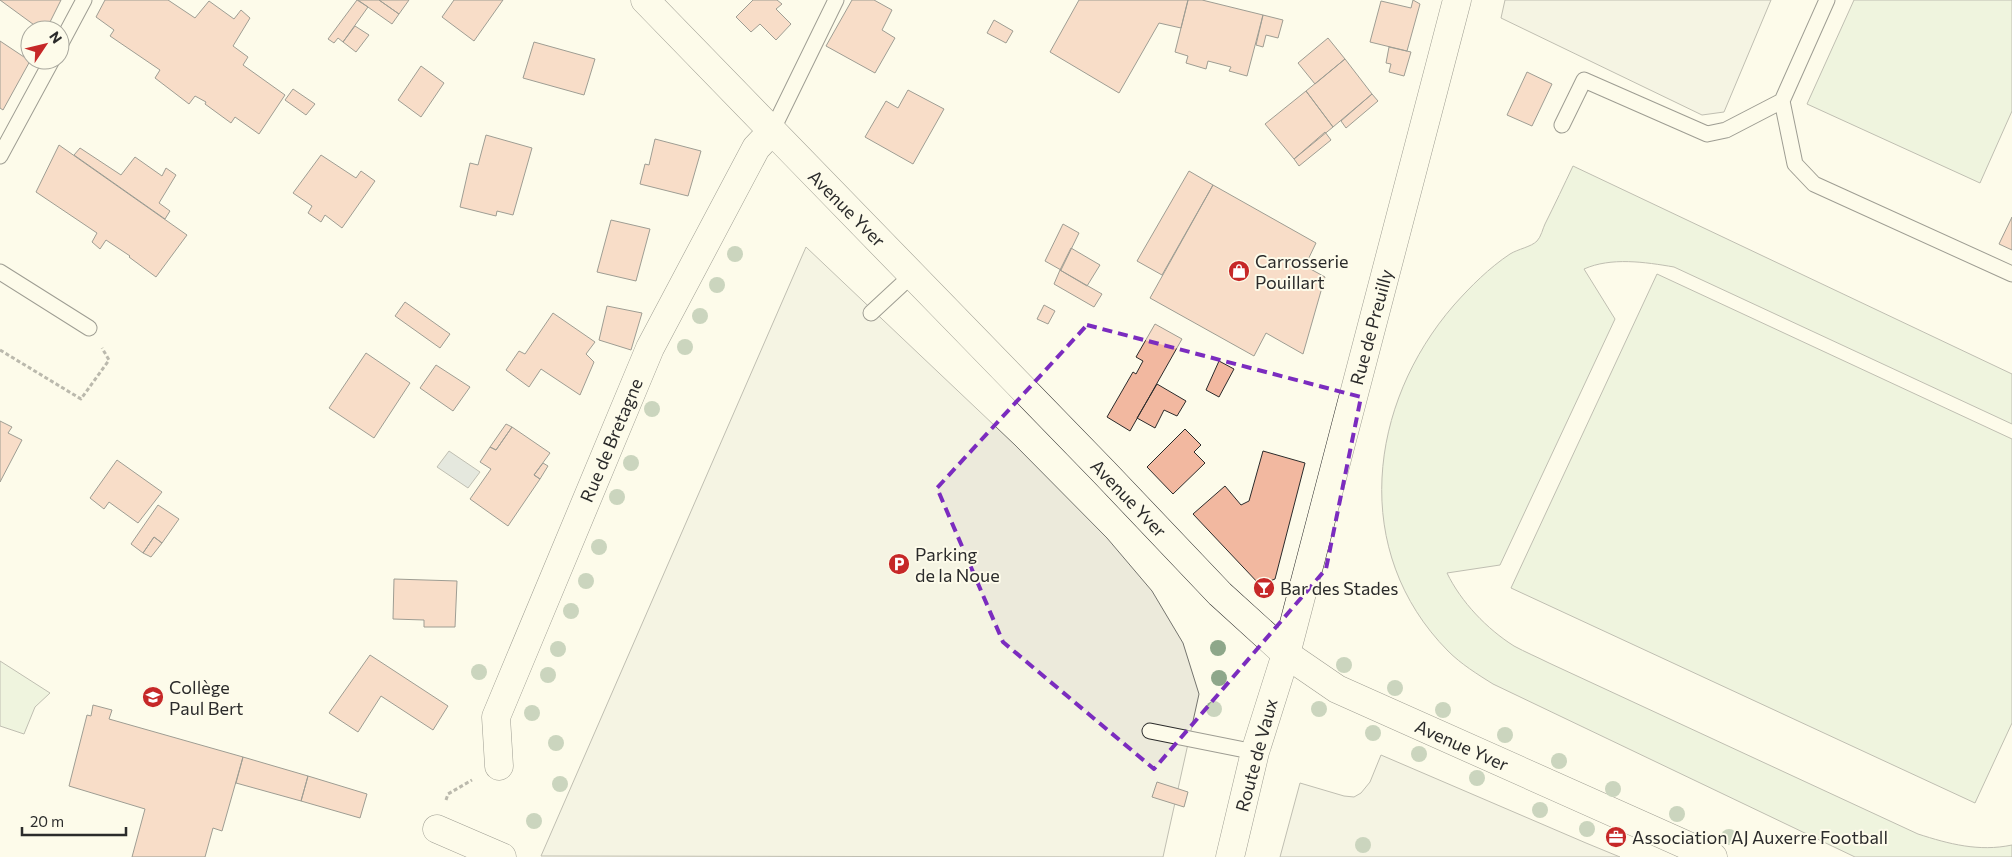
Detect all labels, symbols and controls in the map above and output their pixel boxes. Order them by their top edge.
north arrow [20,20,70,70]
text: N [46,28,66,46]
street label: Avenue Yver [804,165,890,251]
place label: Carrosserie Pouillart [1255,250,1349,293]
shop icon: Carrosserie Pouillart [1227,259,1251,283]
street label: Rue de Preuilly [1345,267,1397,387]
street label: Rue de Bretagne [575,375,647,505]
street label: Avenue Yver [1086,454,1172,542]
place label: Parking de la Noue [915,543,1000,586]
parking icon: Parking de la Noue [887,552,911,576]
bar icon: Bar des Stades [1252,576,1276,600]
place label: Bar des Stades [1280,577,1398,599]
place label: Collège Paul Bert [169,676,243,719]
school or university icon: Collège Paul Bert [141,685,165,709]
street label: Route de Vaux [1230,696,1282,814]
street label: Avenue Yver [1412,715,1512,775]
scale bar [22,804,126,836]
text: 20 m [30,812,64,830]
office icon: Association AJ Auxerre Football [1604,825,1628,849]
place label: Association AJ Auxerre Football [1632,826,1888,848]

